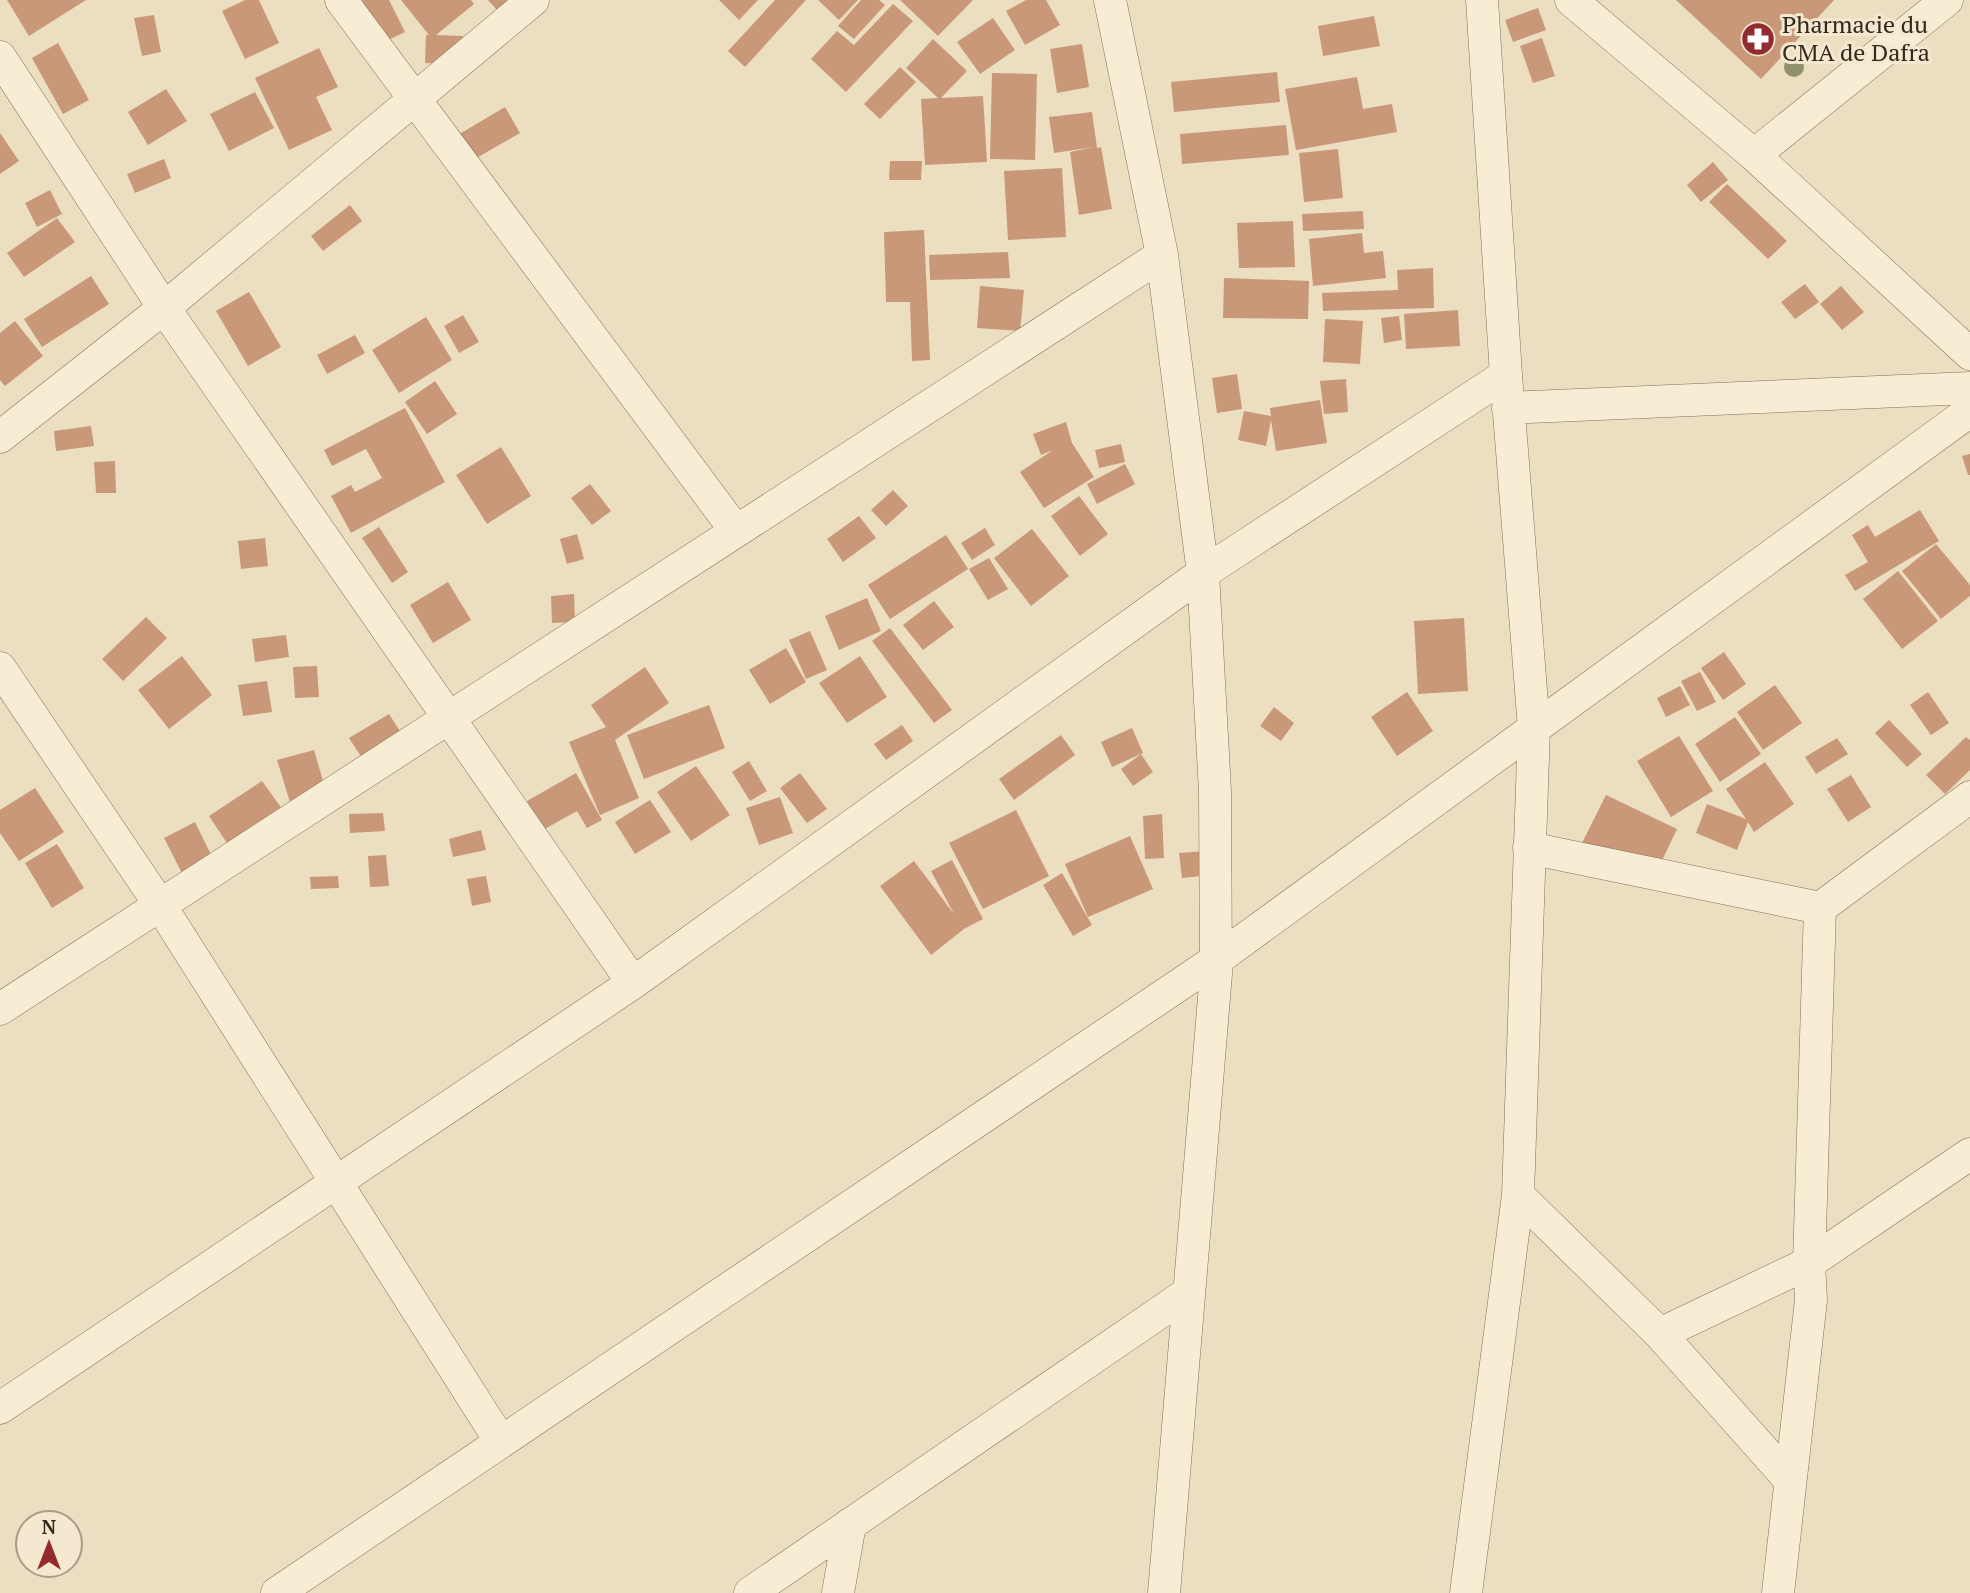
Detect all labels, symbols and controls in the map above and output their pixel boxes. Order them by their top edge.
place label: Pharmacie du CMA de Dafra [1782,8,1930,68]
pharmacy icon: Pharmacie du CMA de Dafra [1739,20,1777,58]
north arrow [14,1509,84,1579]
text: N [42,1514,57,1539]

